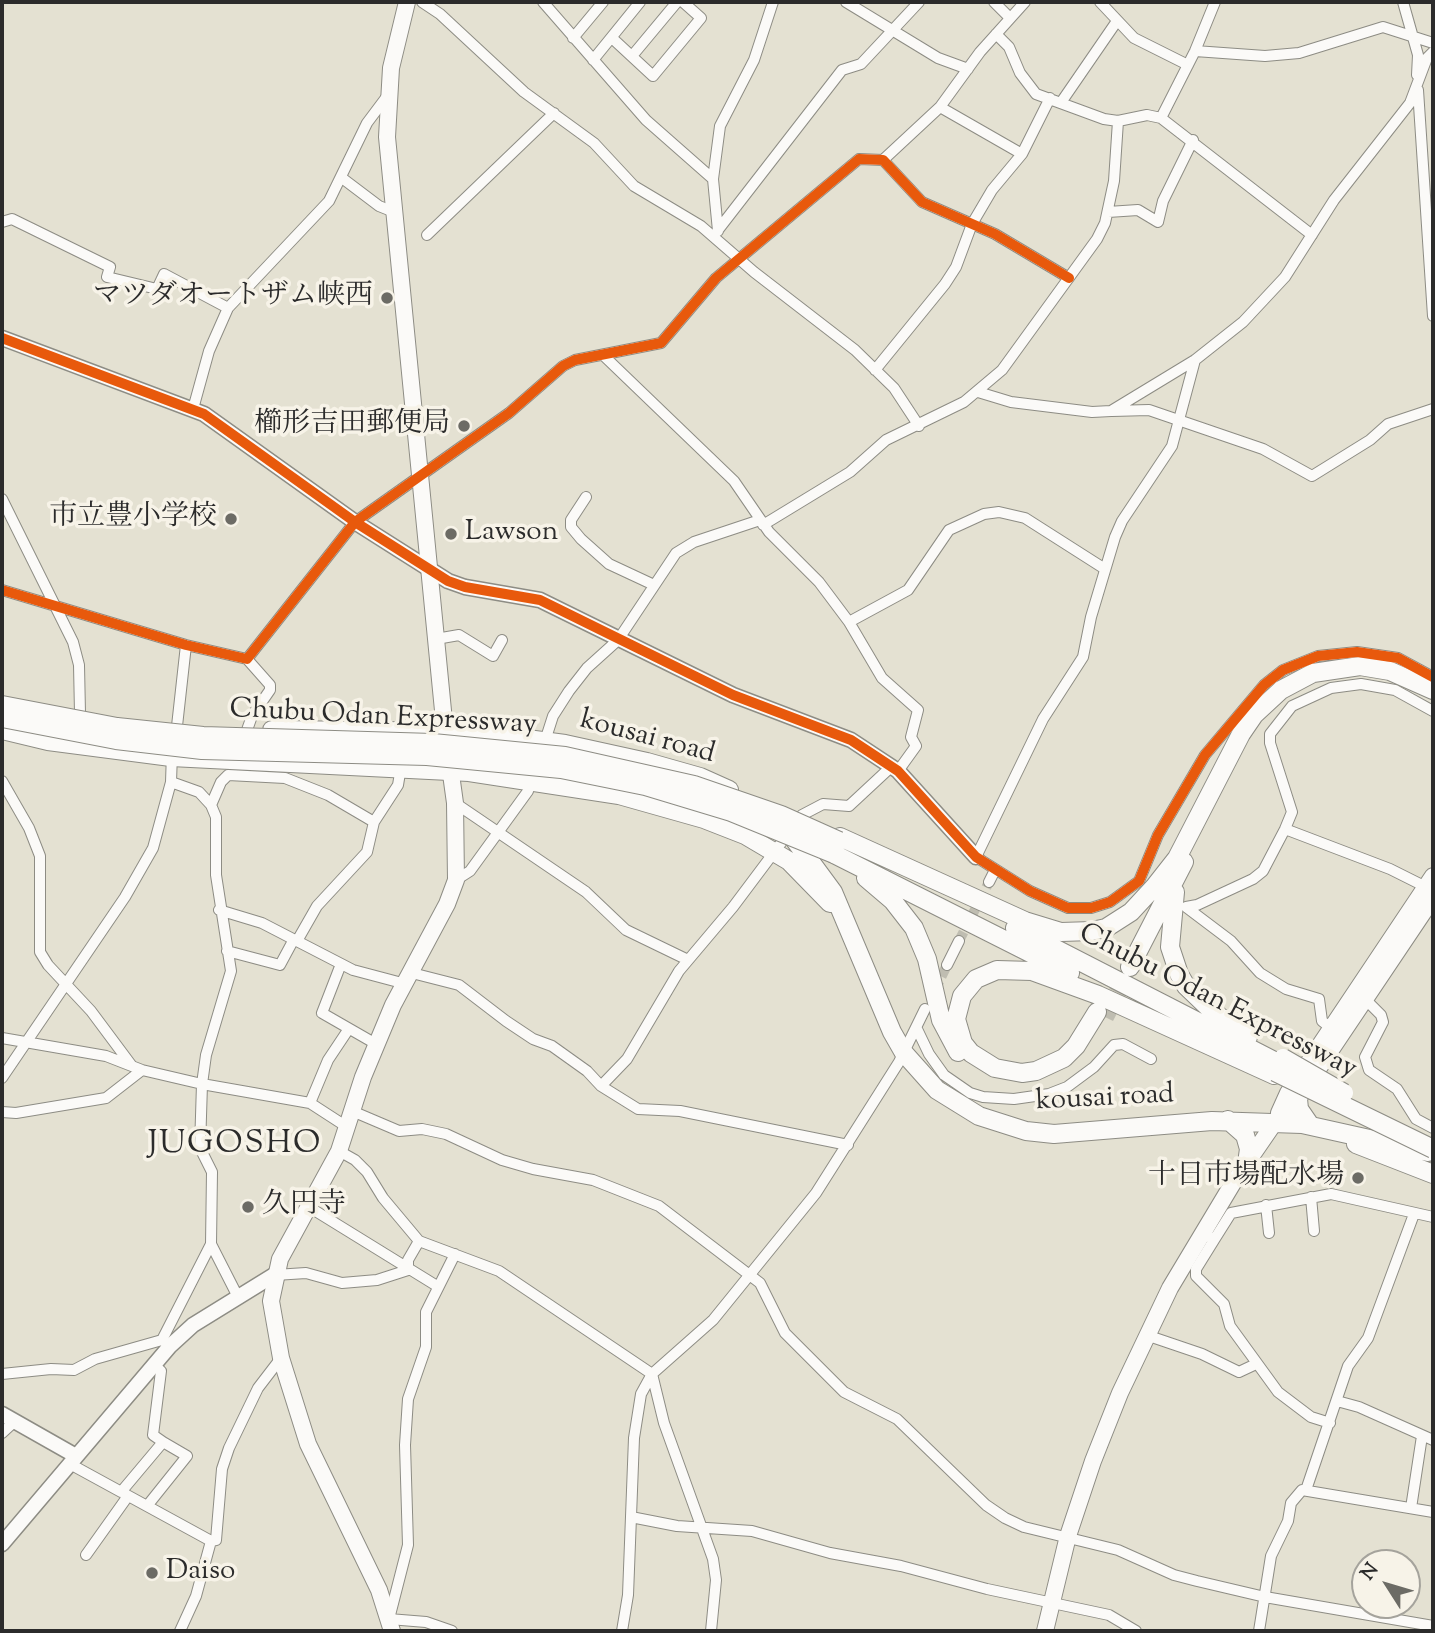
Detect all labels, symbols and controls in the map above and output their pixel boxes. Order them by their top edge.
place label: マツダオートザム峡西 [93,281,373,315]
marker: マツダオートザム峡西 [379,290,395,306]
place label: 櫛形吉田郵便局 [254,409,450,443]
marker: 櫛形吉田郵便局 [456,418,472,434]
place label: 市立豊小学校 [49,502,217,536]
marker: 市立豊小学校 [223,511,239,527]
place label: Lawson [465,517,558,551]
marker: Lawson [443,526,459,542]
street label: Chubu Odan Expressway [229,694,537,744]
street label: kousai road [576,705,718,773]
street label: Chubu Odan Expressway [1072,918,1362,1088]
street label: kousai road [1035,1080,1175,1120]
district label: JUGOSHO [149,1128,321,1166]
place label: 十日市場配水場 [1148,1161,1344,1195]
marker: 十日市場配水場 [1350,1170,1366,1186]
place label: 久円寺 [262,1190,346,1224]
marker: 久円寺 [240,1199,256,1215]
north arrow [1351,1549,1421,1619]
place label: Daiso [166,1556,235,1590]
text: N [1355,1558,1386,1586]
marker: Daiso [144,1565,160,1581]

